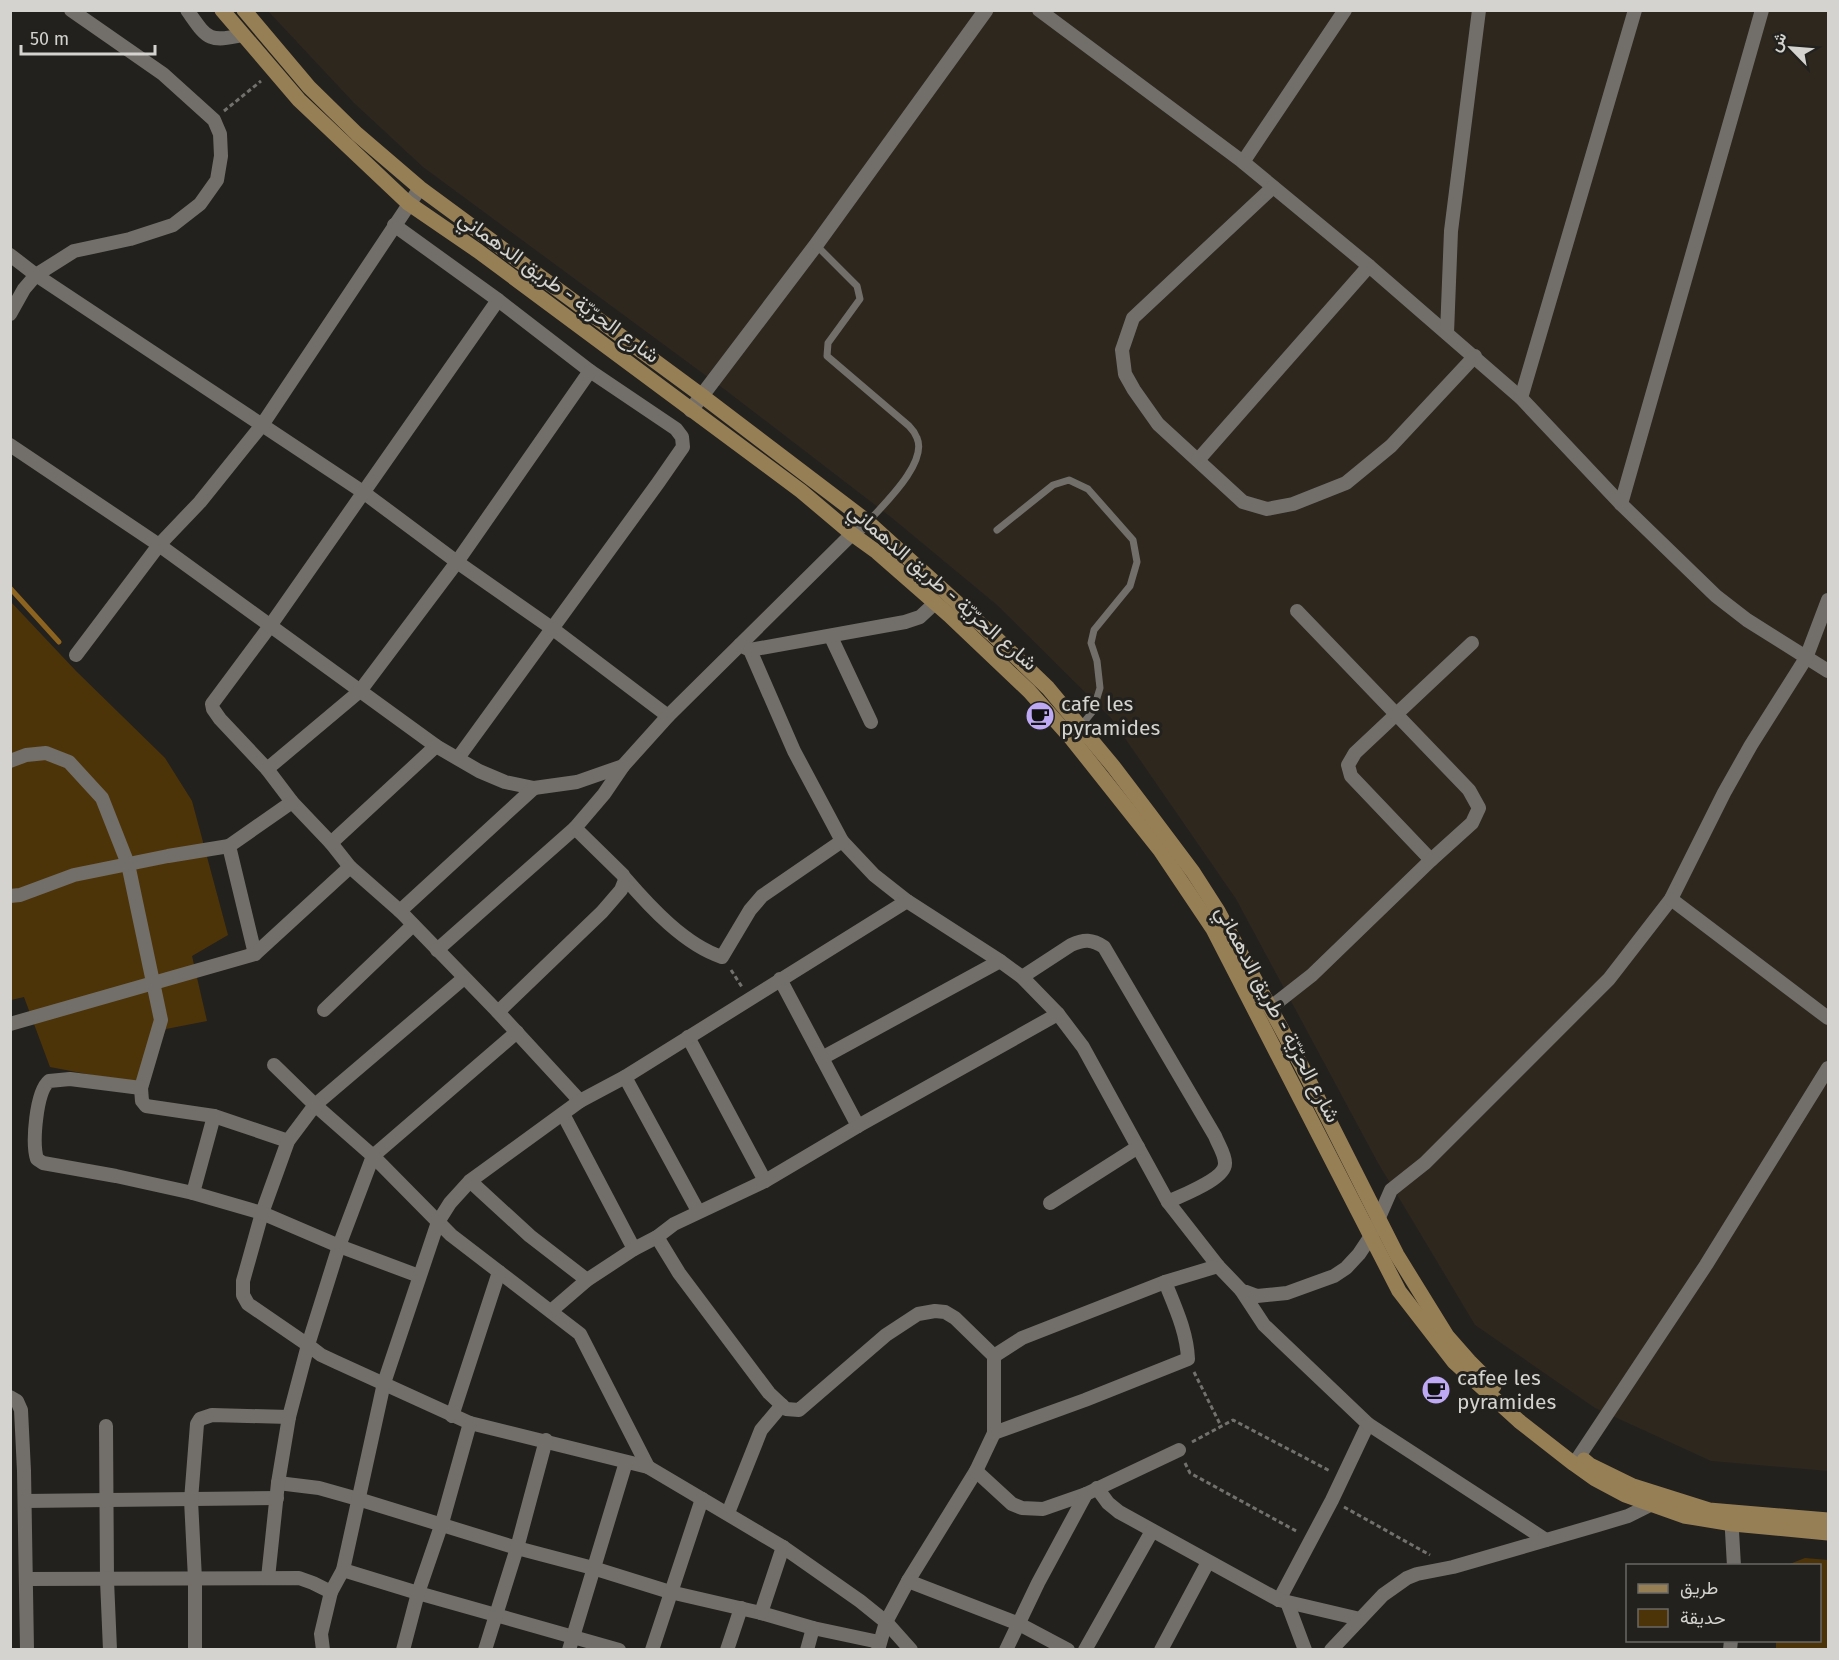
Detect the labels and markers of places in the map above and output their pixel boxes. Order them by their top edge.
place label: cafe les pyramides [1061,691,1160,741]
cafe icon: cafe les pyramides [1024,700,1056,732]
place label: cafee les pyramides [1457,1365,1556,1415]
cafe icon: cafee les pyramides [1420,1374,1452,1406]

